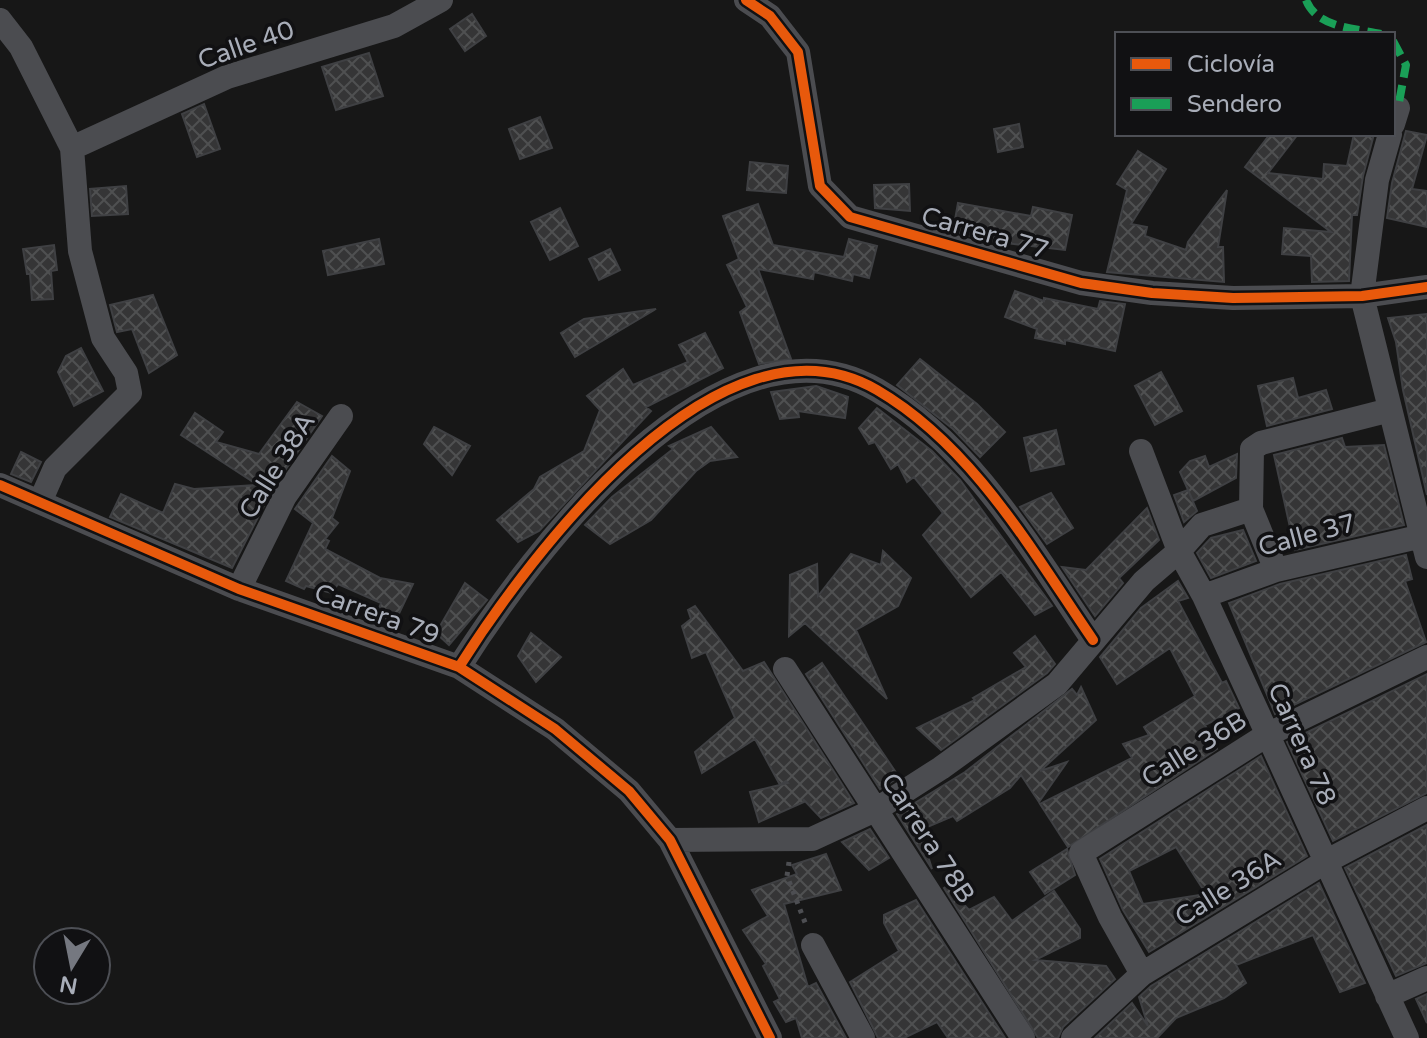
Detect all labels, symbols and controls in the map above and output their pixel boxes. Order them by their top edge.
street label: Calle 40 [194,14,298,76]
legend [1115,32,1395,136]
text: Ciclovía [1187,50,1275,79]
text: Sendero [1187,90,1282,119]
street label: Carrera 77 [918,200,1052,266]
street label: Calle 38A [232,407,322,525]
street label: Calle 37 [1255,507,1359,563]
street label: Carrera 79 [310,577,444,651]
street label: Carrera 78 [1261,678,1343,810]
street label: Calle 36B [1136,705,1252,793]
street label: Carrera 78B [874,767,982,909]
street label: Calle 36A [1169,843,1287,933]
north arrow [32,926,112,1006]
text: N [58,970,80,999]

